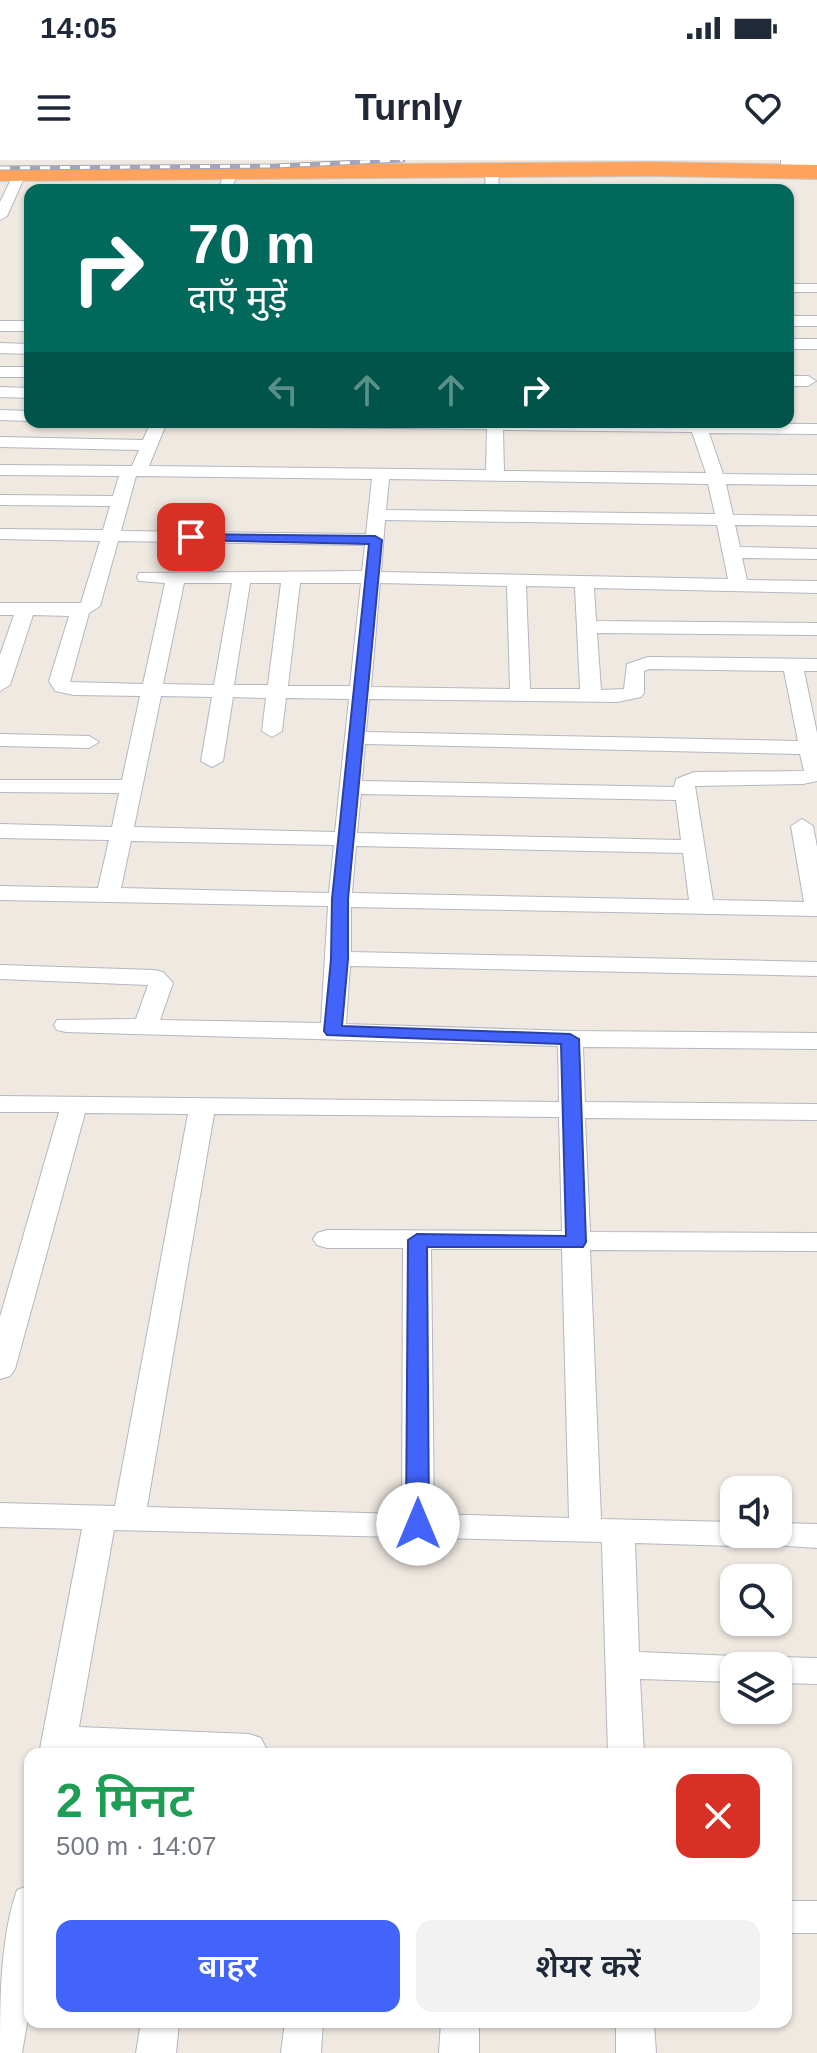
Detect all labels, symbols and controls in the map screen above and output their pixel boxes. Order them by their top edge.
text: 14:05 [40,11,117,44]
icon: menu [32,86,76,130]
icon: heart [741,86,785,130]
text: Turnly [355,87,462,128]
text: 70 m [188,212,316,275]
icon: right [56,216,160,320]
text: दाएँ मुड़ें [188,278,287,319]
icon: left [261,368,305,412]
icon: ahead [345,368,389,412]
icon: ahead [429,368,473,412]
icon: right [513,368,557,412]
pin [157,503,225,571]
icon: arrive [169,515,213,559]
map controls [720,1476,792,1724]
button: sound [720,1476,792,1548]
position arrow [376,1482,460,1566]
button: search [720,1564,792,1636]
button: layers [720,1652,792,1724]
text: 2 मिनट [56,1774,193,1827]
button: close [676,1774,760,1858]
text: 500 m · 14:07 [56,1831,216,1861]
button: बाहर [56,1920,400,2012]
button: शेयर करें [416,1920,760,2012]

